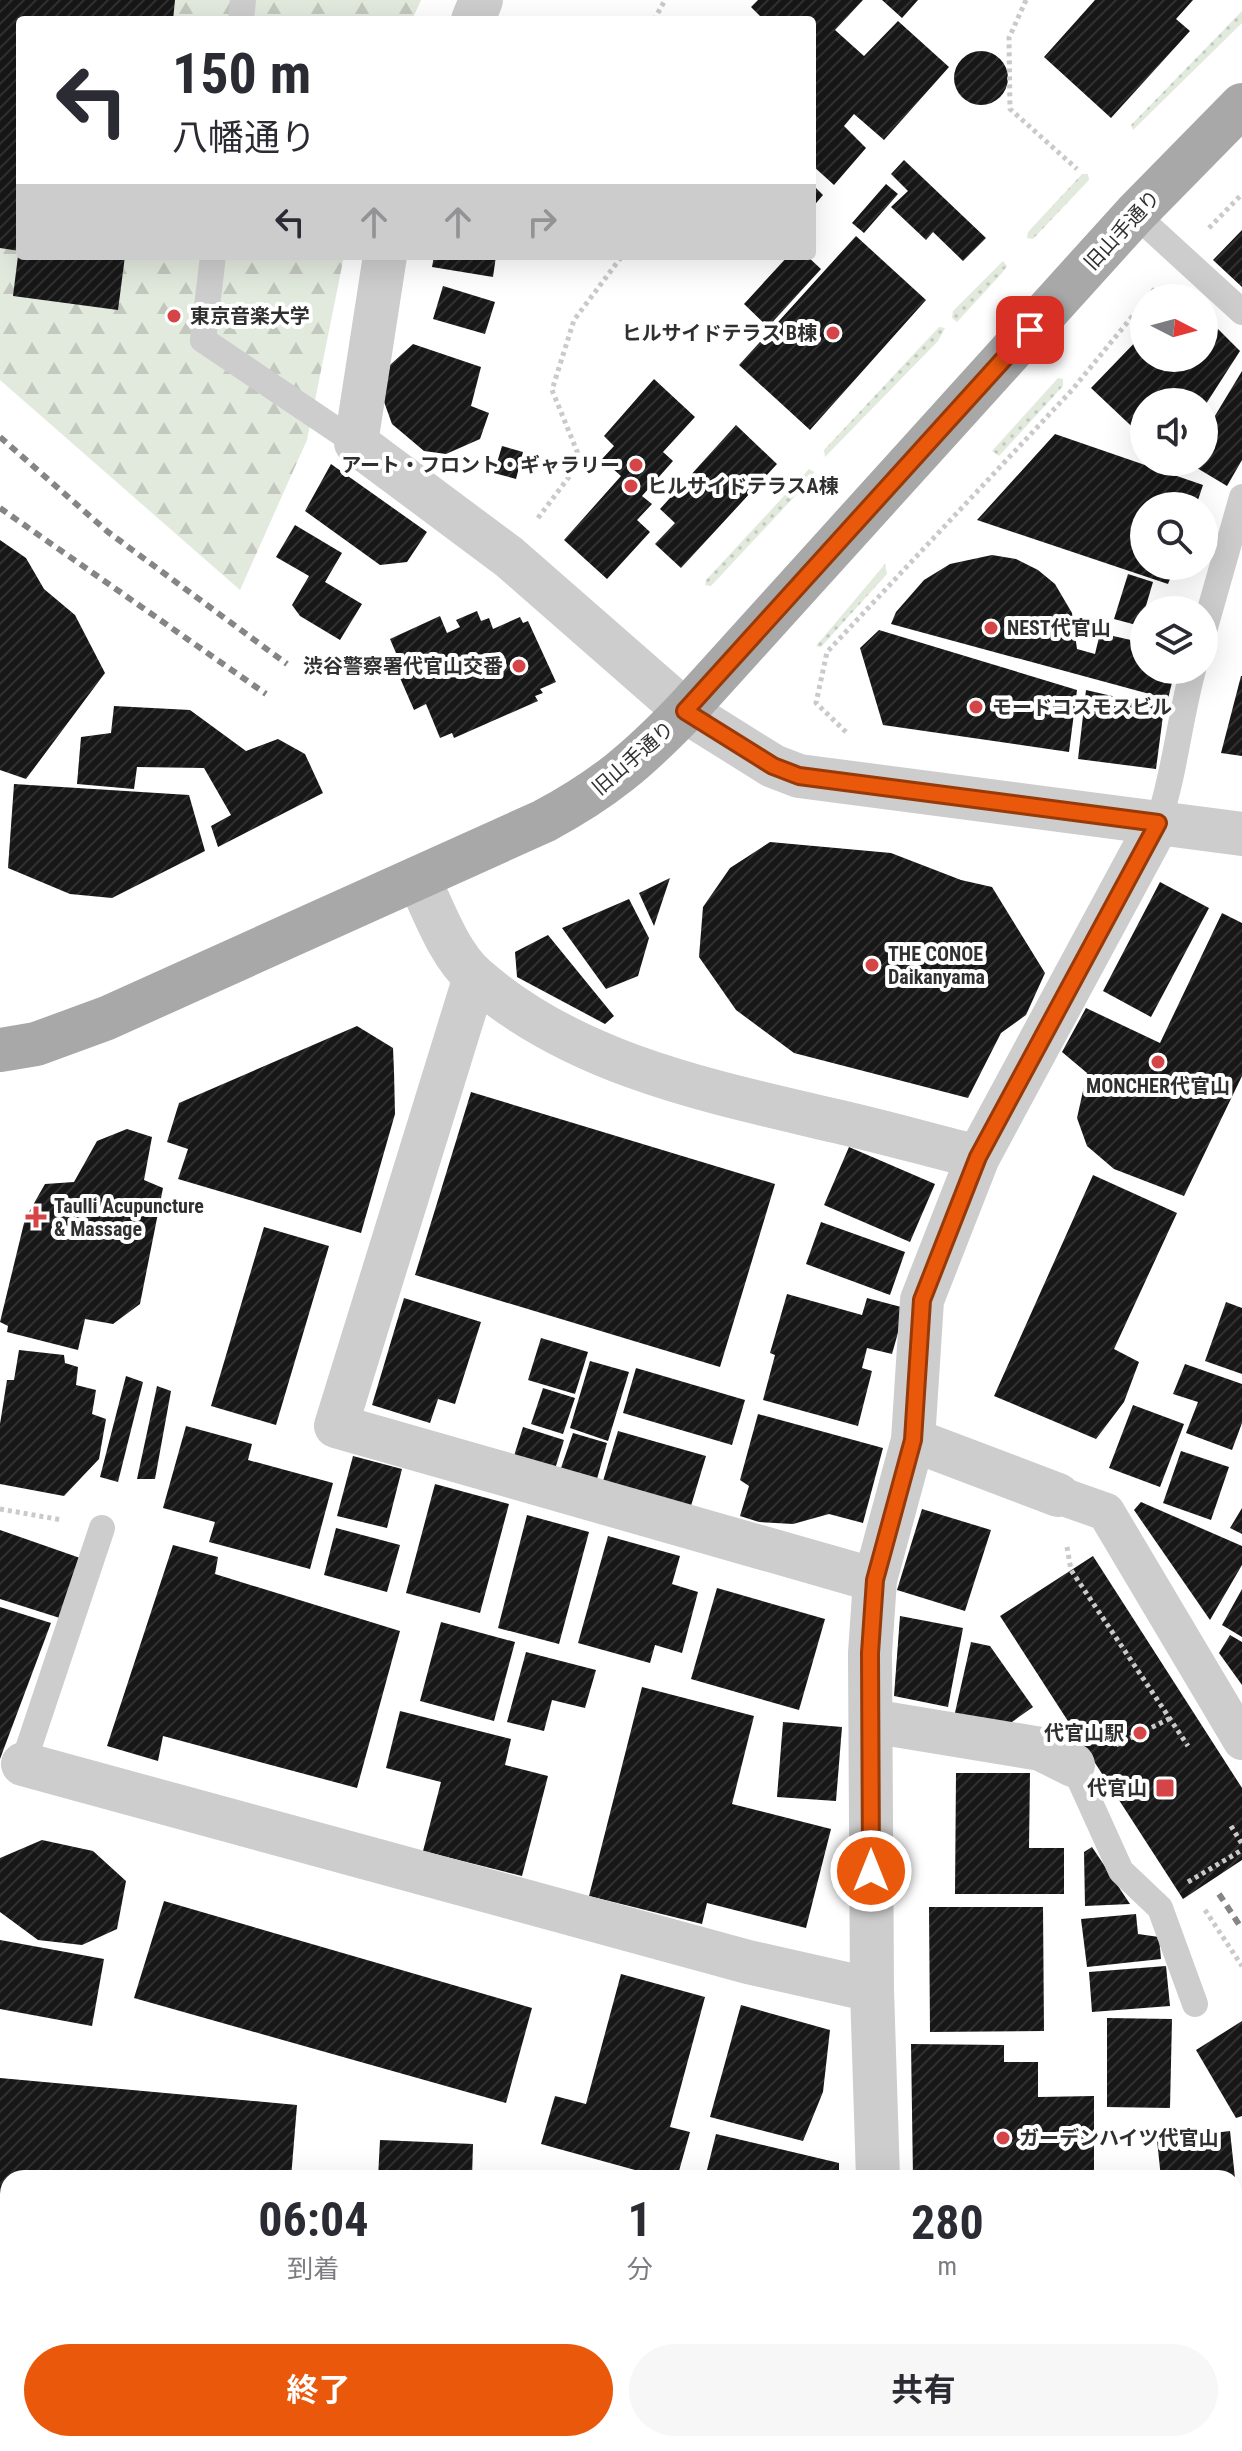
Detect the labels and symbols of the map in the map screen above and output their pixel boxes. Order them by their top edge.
street label: 旧山手通り [1079,185,1165,275]
north arrow [1130,284,1218,372]
pin [996,296,1064,364]
place label: 東京音楽大学 [190,304,310,328]
marker: 東京音楽大学 [165,307,183,325]
place label: ヒルサイドテラス B棟 [622,321,817,345]
marker: ヒルサイドテラス B棟 [824,324,842,342]
place label: アート・フロント・ギャラリー [341,453,620,477]
marker: アート・フロント・ギャラリー [627,456,645,474]
place label: ヒルサイドテラスA棟 [647,474,839,498]
marker: ヒルサイドテラスA棟 [622,477,640,495]
place label: NEST代官山 [1007,616,1111,640]
marker: NEST代官山 [982,619,1000,637]
place label: 渋谷警察署代官山交番 [303,654,503,678]
marker: 渋谷警察署代官山交番 [510,657,528,675]
place label: モードコスモスビル [992,695,1172,719]
marker: モードコスモスビル [967,698,985,716]
street label: 旧山手通り [587,716,679,800]
place label: THE CONOE Daikanyama [888,942,985,989]
marker: THE CONOE Daikanyama [863,956,881,974]
marker: MONCHER代官山 [1149,1053,1167,1071]
place label: MONCHER代官山 [1086,1074,1230,1098]
place label: Taulli Acupuncture & Massage [54,1194,204,1241]
marker: Taulli Acupuncture & Massage [25,1206,47,1228]
place label: 代官山駅 [1044,1721,1124,1745]
marker: 代官山駅 [1131,1724,1149,1742]
place label: 代官山 [1087,1776,1147,1800]
marker: 代官山 [1154,1777,1176,1799]
position arrow [829,1829,913,1913]
place label: ガーデンハイツ代官山 [1019,2126,1219,2150]
marker: ガーデンハイツ代官山 [994,2129,1012,2147]

